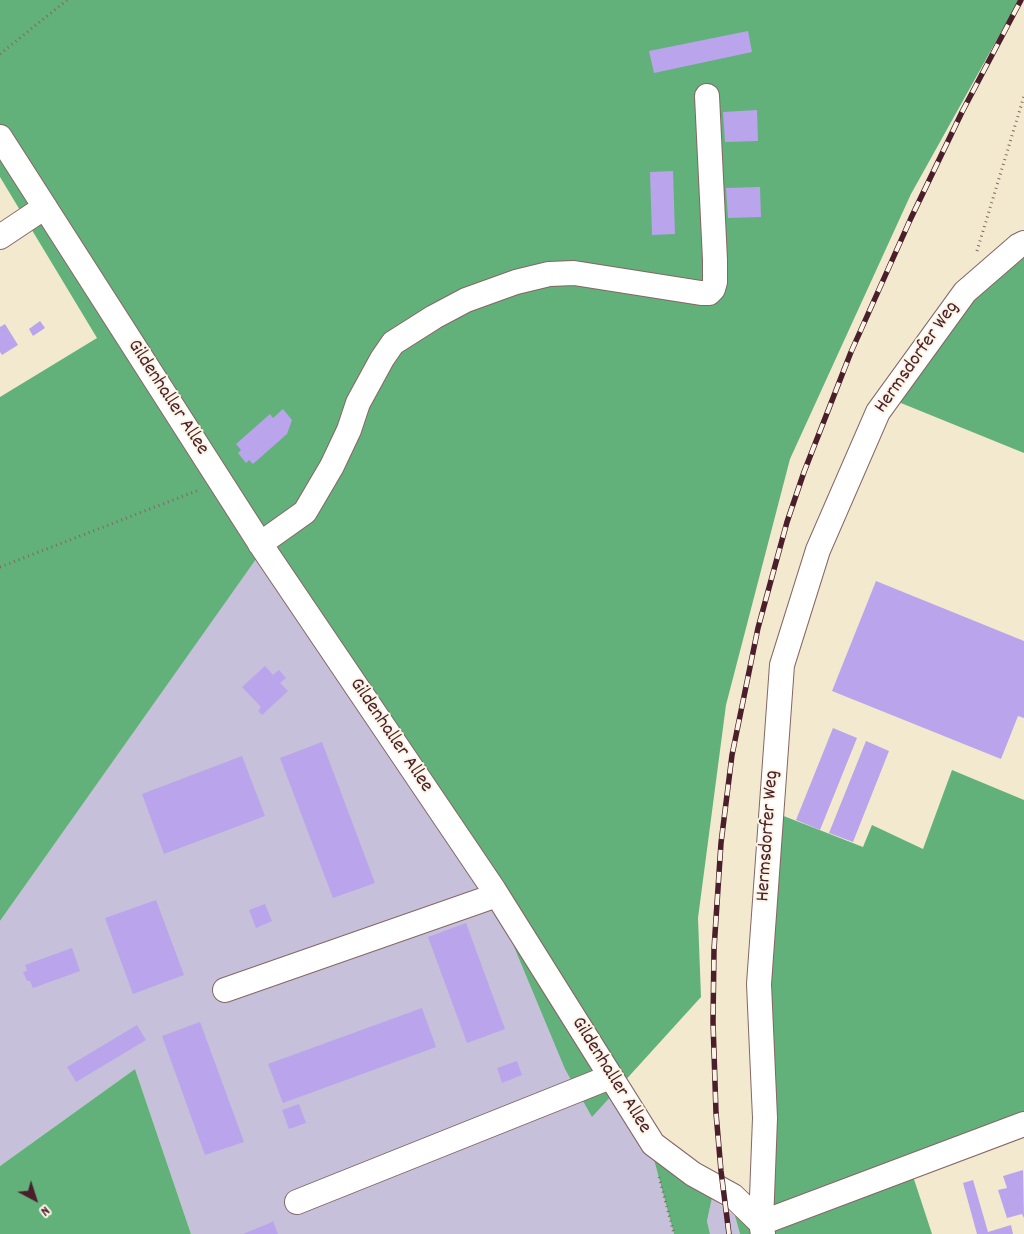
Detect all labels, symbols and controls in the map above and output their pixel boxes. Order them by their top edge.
street label: Hermsdorfer Weg [871,297,965,419]
street label: Gildenhaller Allee [121,336,213,460]
street label: Gildenhaller Allee [343,674,437,798]
street label: Hermsdorfer Weg [752,770,786,902]
street label: Gildenhaller Allee [565,1013,655,1139]
north arrow [10,1174,60,1224]
text: N [36,1201,54,1220]

